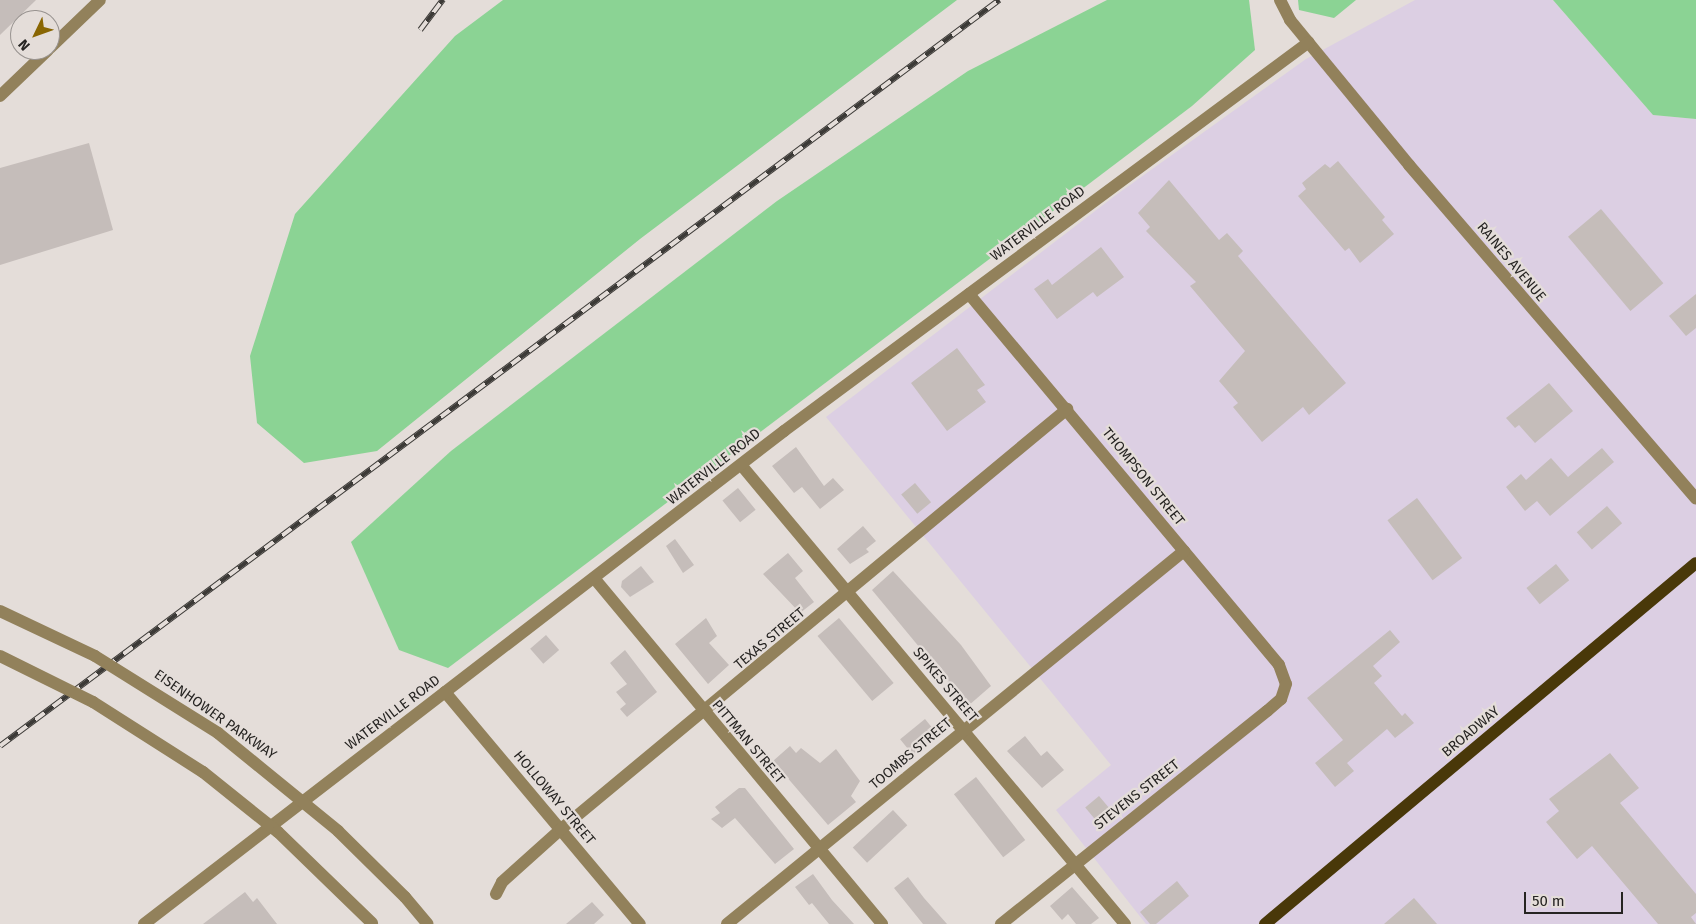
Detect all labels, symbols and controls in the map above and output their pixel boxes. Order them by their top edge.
north arrow [10,10,60,60]
text: N [15,36,34,54]
street label: WATERVILLE ROAD [987,183,1089,265]
street label: RAINES AVENUE [1473,219,1549,305]
street label: WATERVILLE ROAD [664,425,764,509]
street label: THOMPSON STREET [1098,425,1188,529]
street label: TEXAS STREET [731,605,809,673]
street label: SPIKES STREET [909,644,981,726]
street label: EISENHOWER PARKWAY [151,666,279,764]
street label: WATERVILLE ROAD [342,672,444,754]
street label: PITTMAN STREET [708,697,788,787]
street label: BROADWAY [1439,703,1503,761]
street label: TOOMBS STREET [867,715,955,793]
street label: HOLLOWAY STREET [510,747,598,849]
street label: STEVENS STREET [1091,757,1183,833]
scale bar [1526,882,1625,914]
text: 50 m [1532,892,1565,910]

